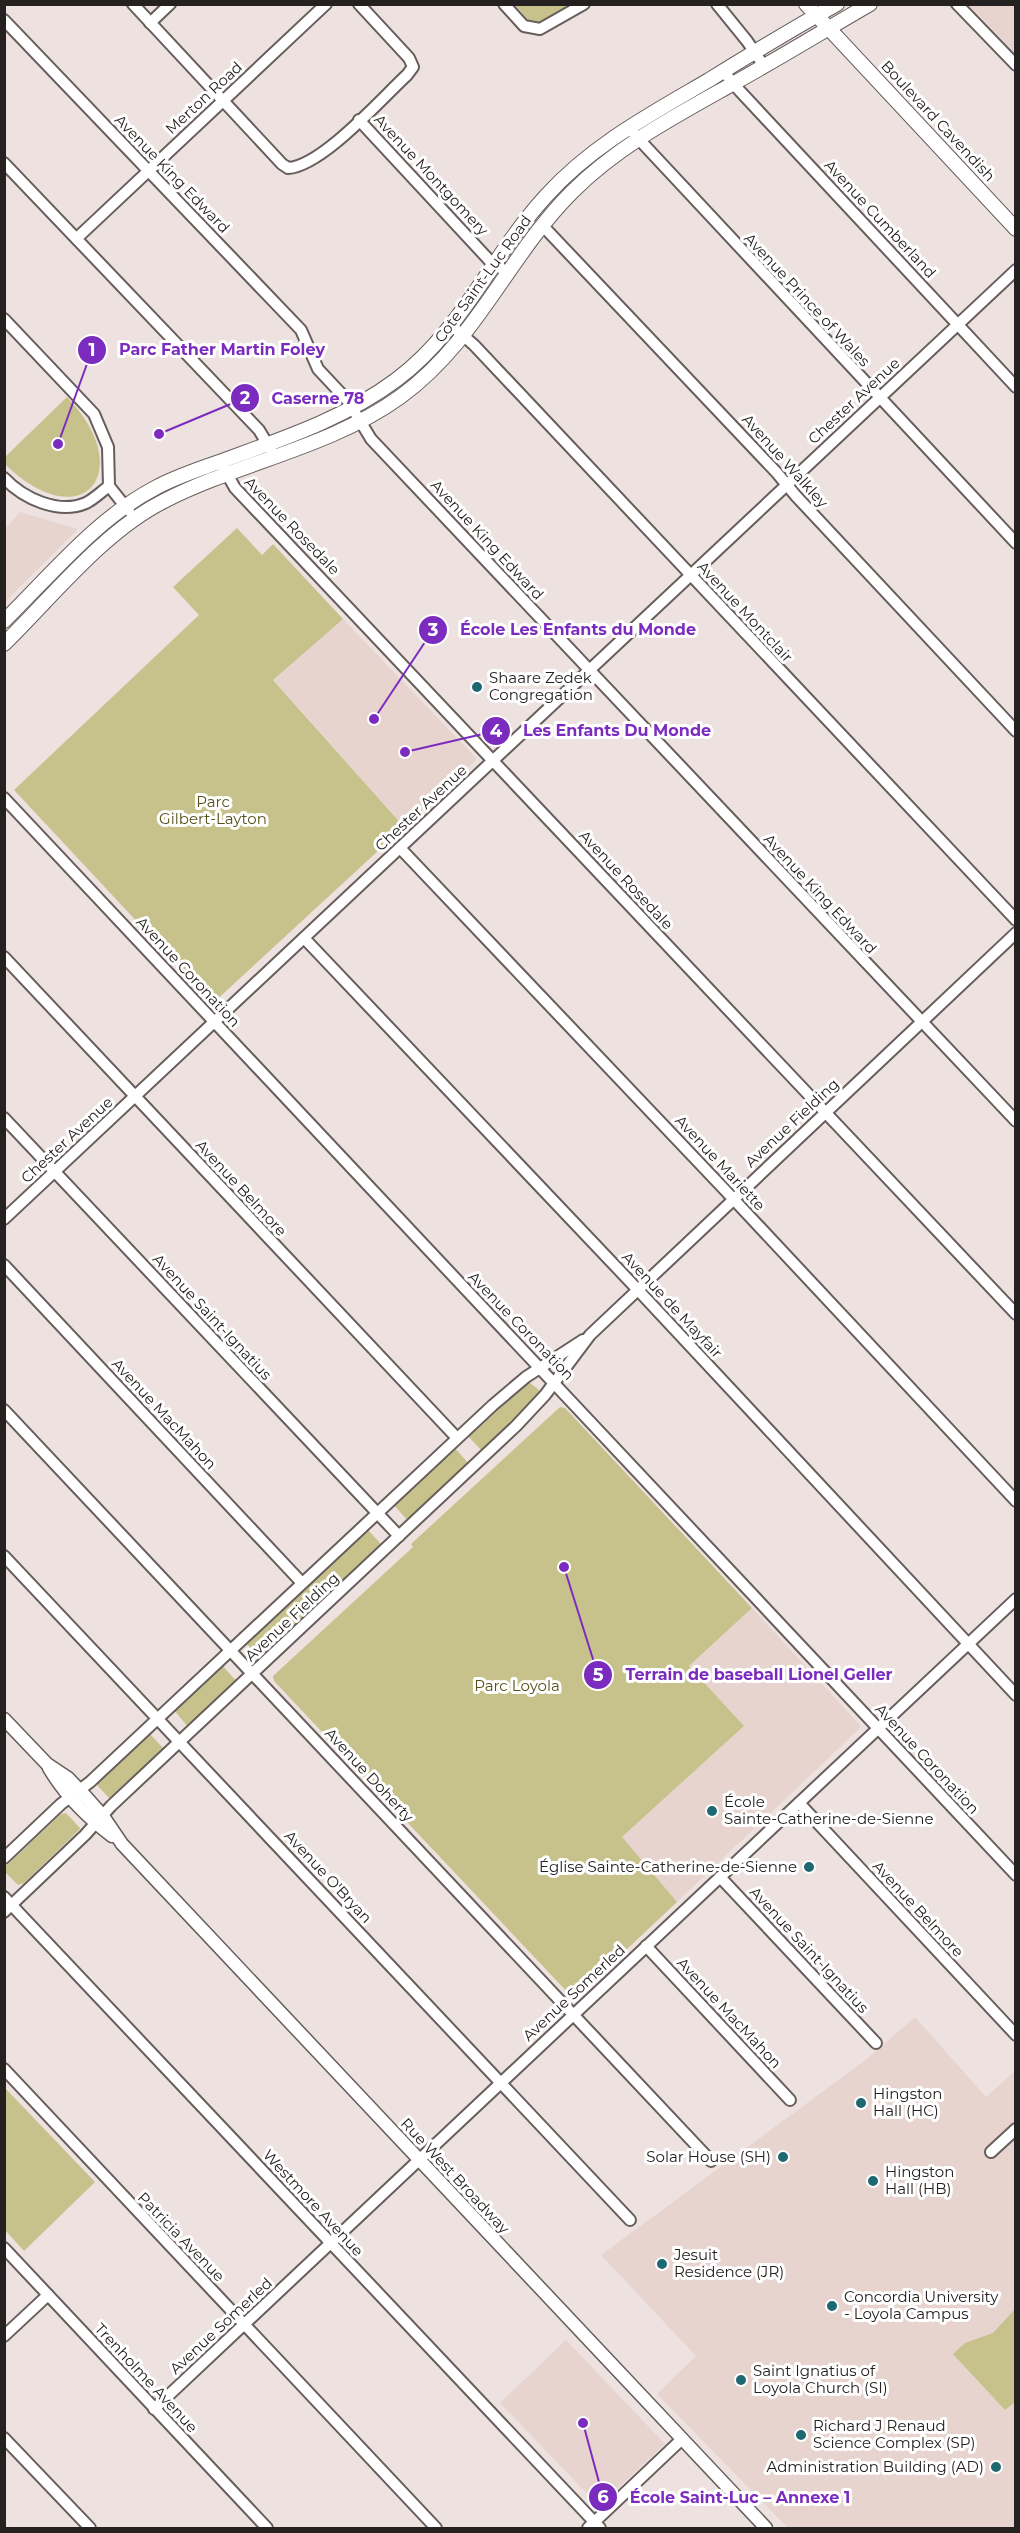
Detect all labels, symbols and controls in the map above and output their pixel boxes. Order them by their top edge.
street label: Boulevard Cavendish [877,56,999,185]
street label: Merton Road [161,57,246,138]
street label: Avenue King Edward [111,110,234,237]
street label: Avenue Montgomery [370,110,493,240]
street label: Avenue Cumberland [820,155,940,282]
street label: Cote Saint-Luc Road [430,211,535,346]
street label: Avenue Prince of Wales [740,229,874,370]
callout: Parc Father Martin Foley [77,333,337,367]
text: 1 [88,339,96,361]
text: Parc Father Martin Foley [119,340,326,359]
street label: Chester Avenue [804,353,903,448]
callout: Caserne 78 [230,381,377,415]
text: 2 [240,387,251,409]
text: Caserne 78 [272,389,364,408]
street label: Avenue Walkley [738,410,833,512]
street label: Avenue Rosedale [241,473,344,579]
street label: Avenue King Edward [427,476,548,604]
street label: Avenue Montclair [694,557,797,666]
callout: École Les Enfants du Monde [418,613,708,647]
text: 3 [427,619,439,641]
text: École Les Enfants du Monde [460,620,696,639]
place label: Shaare Zedek Congregation [489,668,593,704]
marker: Shaare Zedek Congregation [470,680,484,694]
callout: Les Enfants Du Monde [481,714,723,748]
text: 4 [490,720,503,742]
text: Les Enfants Du Monde [523,721,711,740]
street label: Chester Avenue [371,760,470,855]
park label: Parc Gilbert-Layton [159,792,267,828]
street label: Avenue Rosedale [575,826,677,933]
street label: Avenue King Edward [760,830,881,958]
street label: Avenue Coronation [132,912,244,1031]
street label: Avenue Fielding [741,1074,843,1171]
street label: Chester Avenue [17,1092,116,1187]
street label: Avenue Mariette [671,1111,769,1214]
street label: Avenue Belmore [192,1135,291,1240]
street label: Avenue de Mayfair [618,1248,727,1362]
street label: Avenue Saint-Ignatius [149,1250,276,1384]
street label: Avenue Coronation [464,1267,578,1384]
street label: Avenue MacMahon [108,1354,221,1473]
street label: Avenue Fielding [241,1568,343,1665]
callout: Terrain de baseball Lionel Geller [583,1658,904,1692]
text: 5 [593,1664,604,1686]
text: Terrain de baseball Lionel Geller [625,1665,893,1684]
park label: Parc Loyola [474,1676,560,1695]
street label: Avenue Coronation [871,1699,983,1818]
street label: Avenue Doherty [321,1724,418,1826]
place label: École Sainte-Catherine-de-Sienne [724,1792,933,1828]
marker: École Sainte-Catherine-de-Sienne [705,1804,719,1818]
street label: Avenue O'Bryan [281,1826,376,1927]
street label: Avenue Belmore [869,1856,968,1961]
place label: Église Sainte-Catherine-de-Sienne [539,1857,797,1876]
marker: Église Sainte-Catherine-de-Sienne [802,1860,816,1874]
street label: Avenue Saint-Ignatius [746,1883,873,2017]
street label: Avenue Somerled [518,1940,629,2045]
street label: Avenue MacMahon [673,1953,786,2072]
place label: Hingston Hall (HC) [873,2084,942,2120]
marker: Hingston Hall (HC) [854,2096,868,2110]
street label: Rue West Broadway [397,2114,514,2238]
street label: Westmore Avenue [259,2145,368,2260]
place label: Solar House (SH) [646,2147,771,2166]
marker: Solar House (SH) [776,2150,790,2164]
place label: Hingston Hall (HB) [885,2162,954,2198]
marker: Hingston Hall (HB) [866,2174,880,2188]
street label: Patricia Avenue [134,2188,229,2285]
place label: Jesuit Residence (JR) [673,2245,784,2281]
marker: Jesuit Residence (JR) [655,2257,669,2271]
street label: Avenue Somerled [165,2273,276,2378]
place label: Concordia University - Loyola Campus [844,2287,999,2323]
marker: Concordia University - Loyola Campus [825,2299,839,2313]
street label: Trenholme Avenue [91,2319,202,2436]
place label: Saint Ignatius of Loyola Church (SI) [753,2361,888,2397]
marker: Saint Ignatius of Loyola Church (SI) [734,2373,748,2387]
place label: Richard J Renaud Science Complex (SP) [813,2416,975,2452]
marker: Richard J Renaud Science Complex (SP) [794,2428,808,2442]
place label: Administration Building (AD) [767,2457,984,2476]
marker: Administration Building (AD) [989,2460,1003,2474]
callout: École Saint-Luc – Annexe 1 [588,2480,862,2514]
text: 6 [597,2486,609,2508]
text: École Saint-Luc – Annexe 1 [630,2488,850,2507]

